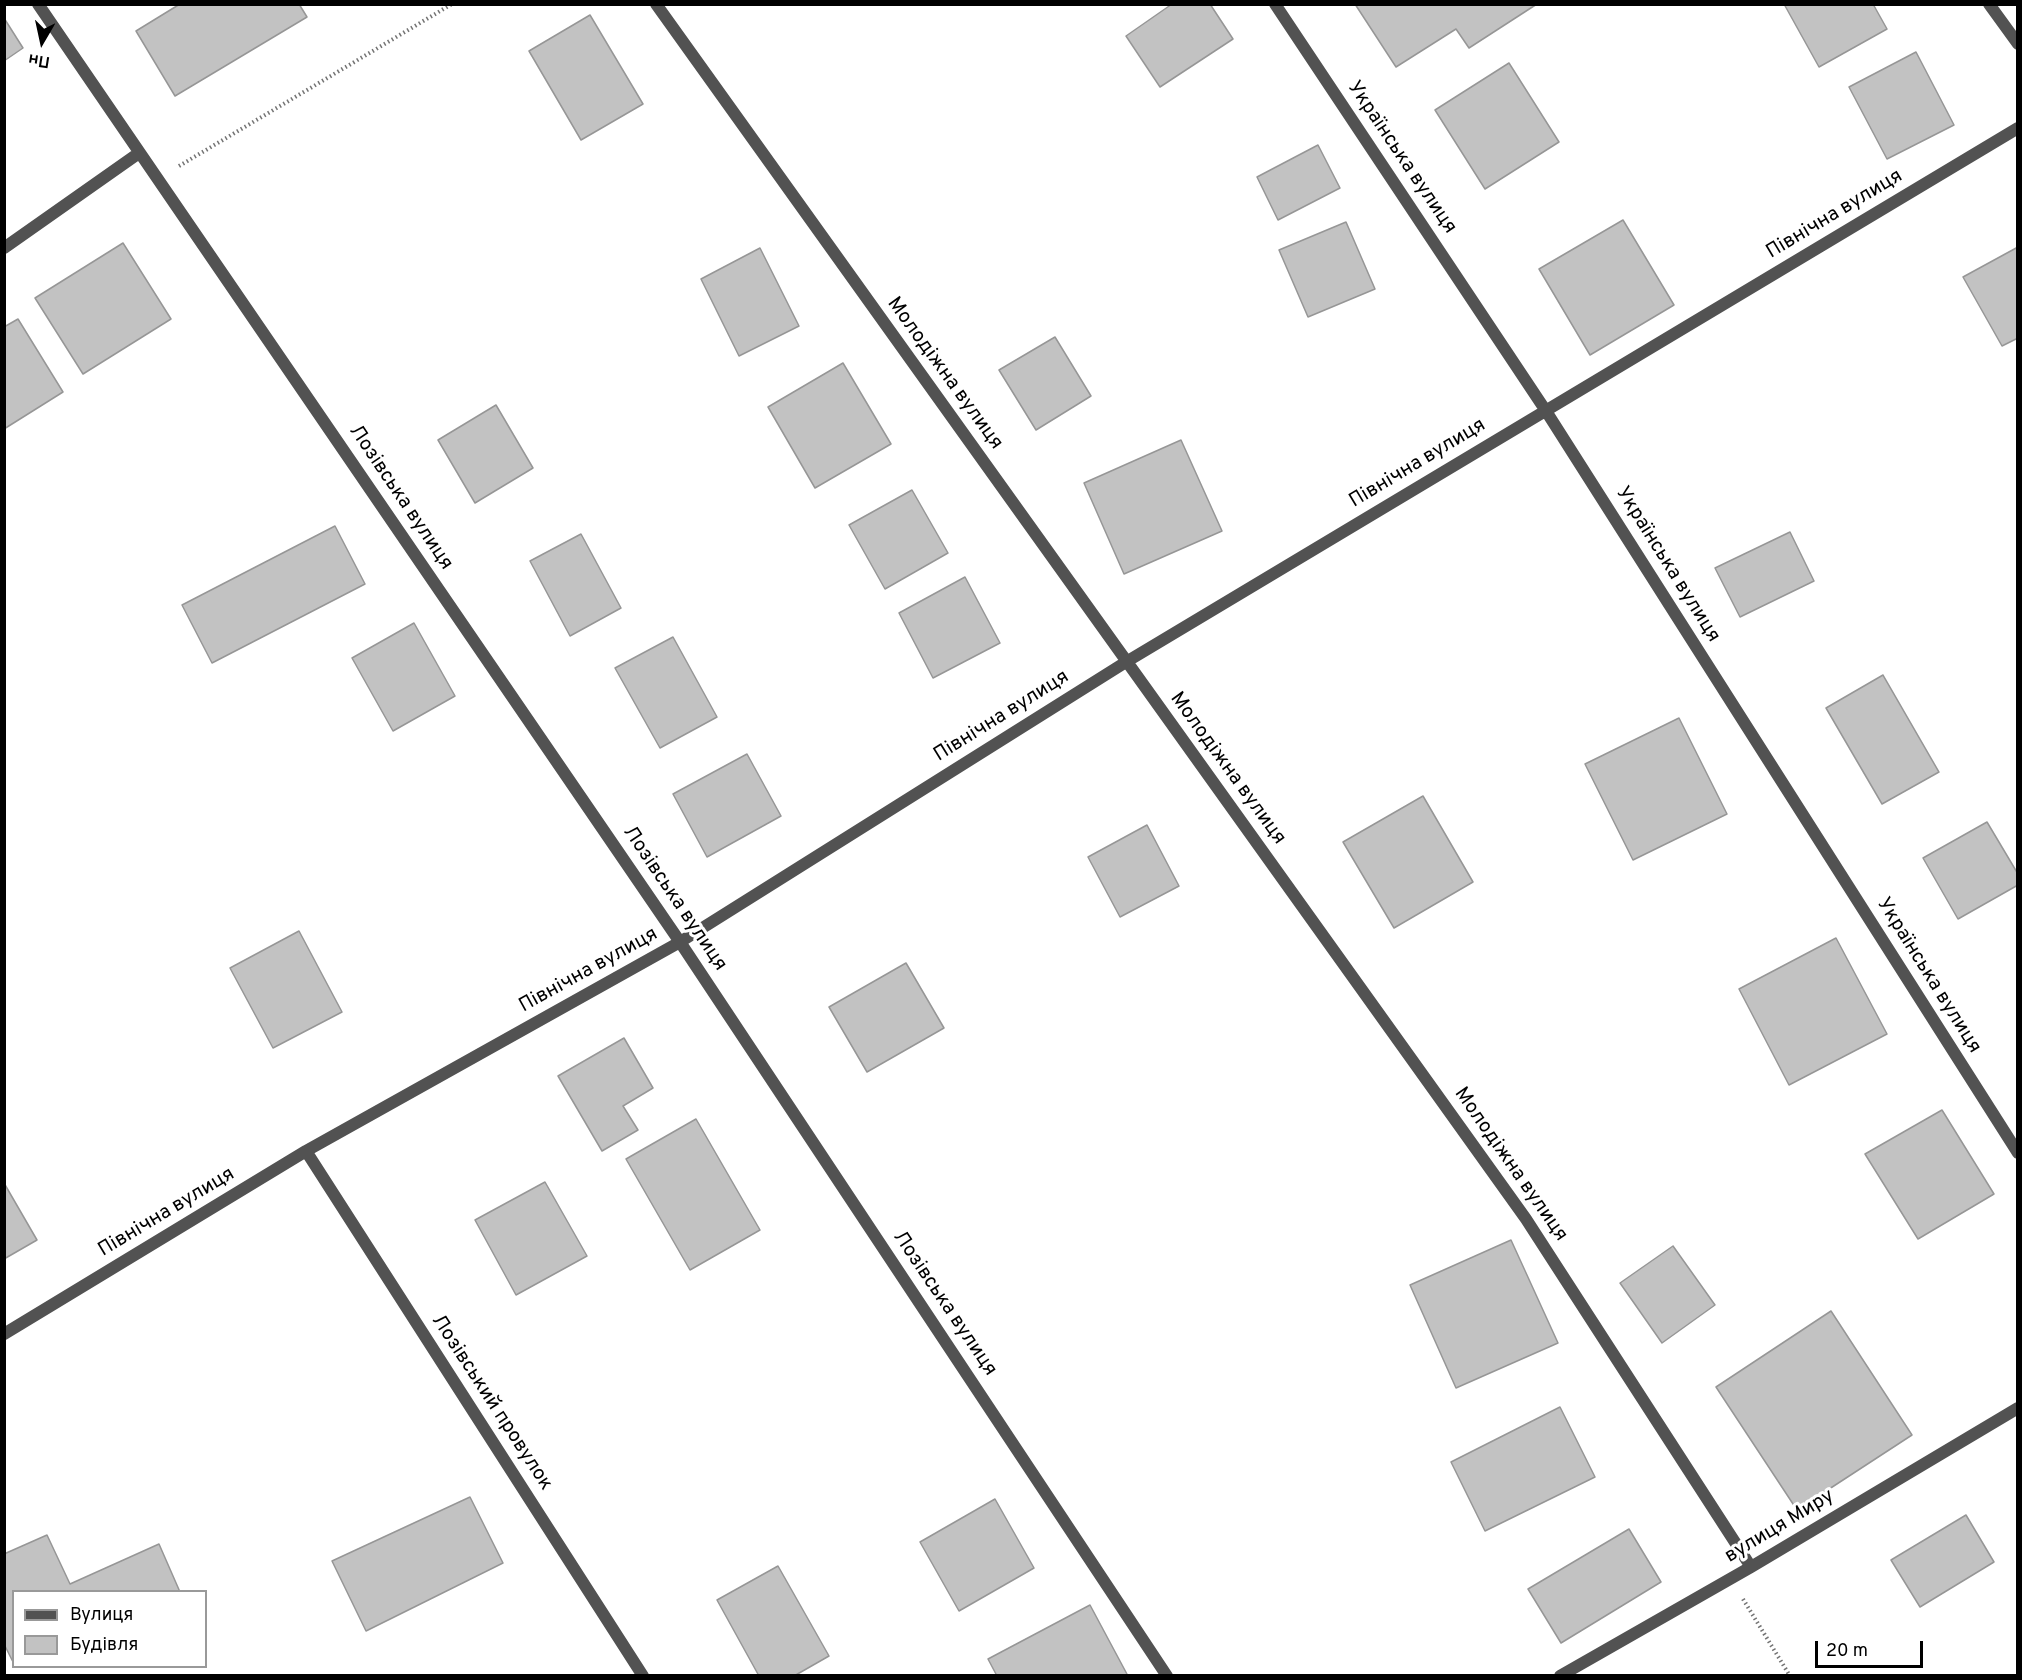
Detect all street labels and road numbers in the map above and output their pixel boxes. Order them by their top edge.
street label: Українська вулиця [1341,77,1461,239]
street label: Північна вулиця [1762,165,1908,265]
street label: Молодіжна вулиця [881,293,1007,455]
street label: Північна вулиця [1345,414,1491,514]
street label: Лозівська вулиця [343,421,457,575]
street label: Українська вулиця [1609,483,1725,647]
street label: Північна вулиця [930,666,1074,768]
street label: Молодіжна вулиця [1164,688,1290,850]
street label: Лозівська вулиця [617,822,731,976]
street label: Українська вулиця [1870,894,1986,1058]
street label: Північна вулиця [516,923,662,1019]
street label: Молодіжна вулиця [1448,1083,1572,1247]
street label: Північна вулиця [94,1163,240,1263]
street label: Лозівська вулиця [887,1227,1001,1381]
street label: Лозівський провулок [425,1311,557,1495]
street label: вулиця Миру [1721,1485,1839,1569]

